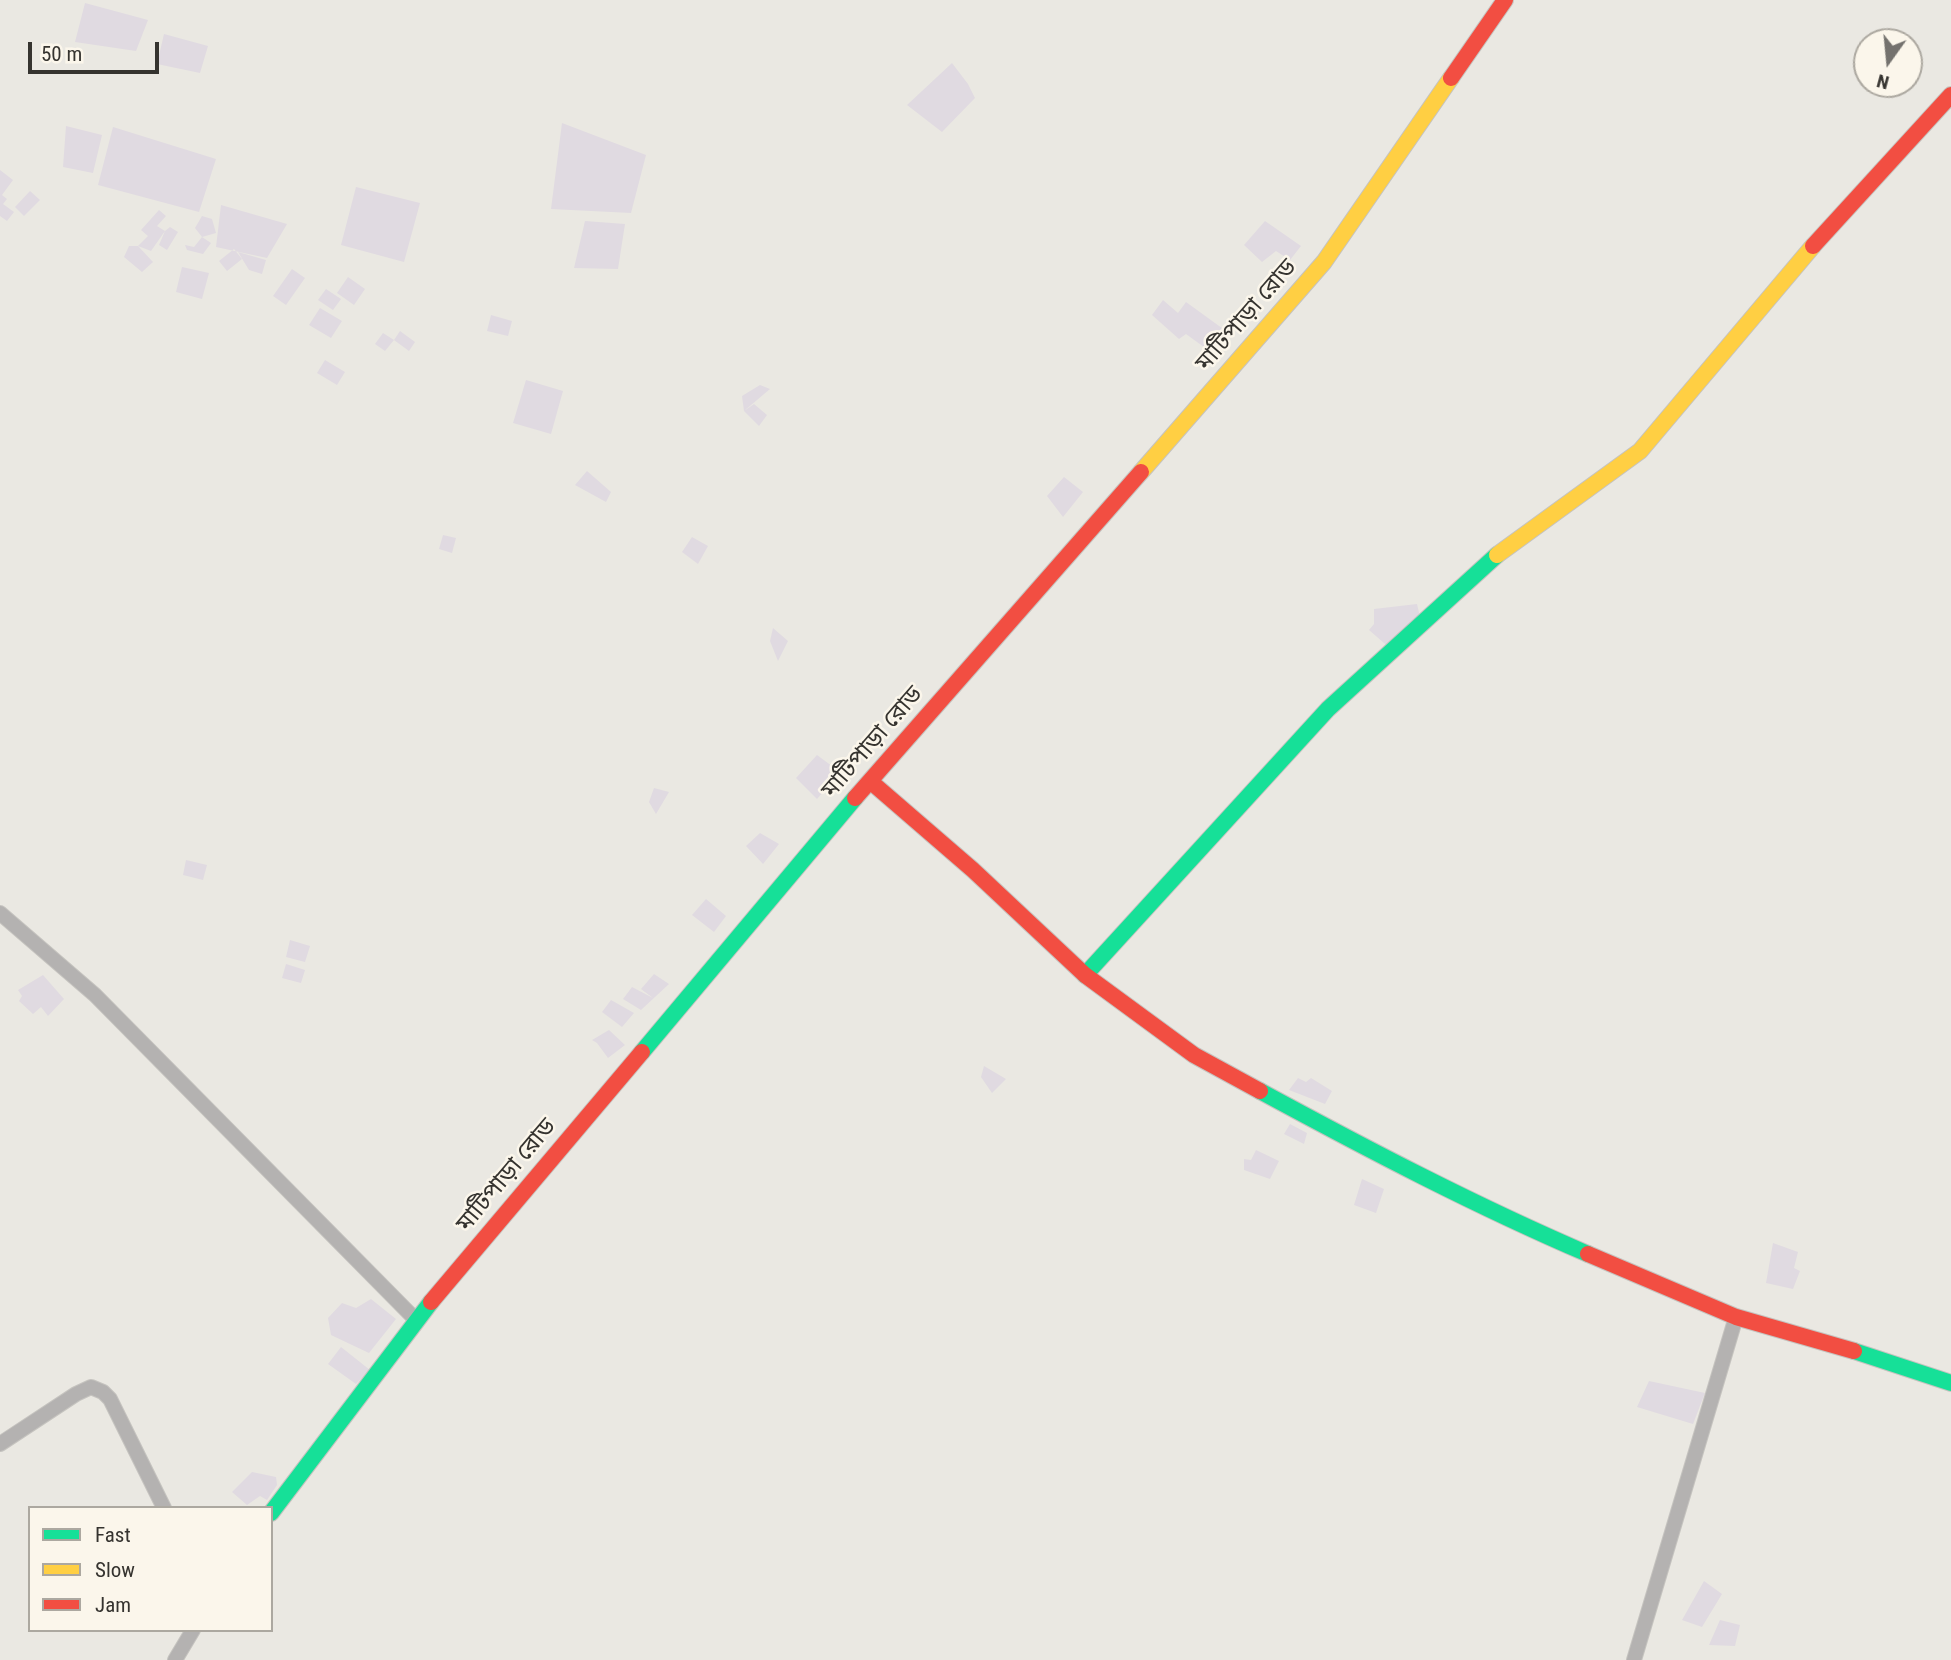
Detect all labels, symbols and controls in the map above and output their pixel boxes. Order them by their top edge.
scale bar [32,28,163,72]
north arrow [1853,28,1923,98]
text: 50 m [41,42,82,66]
text: N [1874,69,1892,94]
street label: মাটিপাড়া রোড [1190,254,1304,378]
street label: মাটিপাড়া রোড [816,681,930,805]
street label: মাটিপাড়া রোড [451,1113,563,1239]
legend [28,1506,273,1632]
text: Fast [95,1523,131,1547]
text: Slow [95,1558,135,1582]
text: Jam [95,1593,131,1617]

